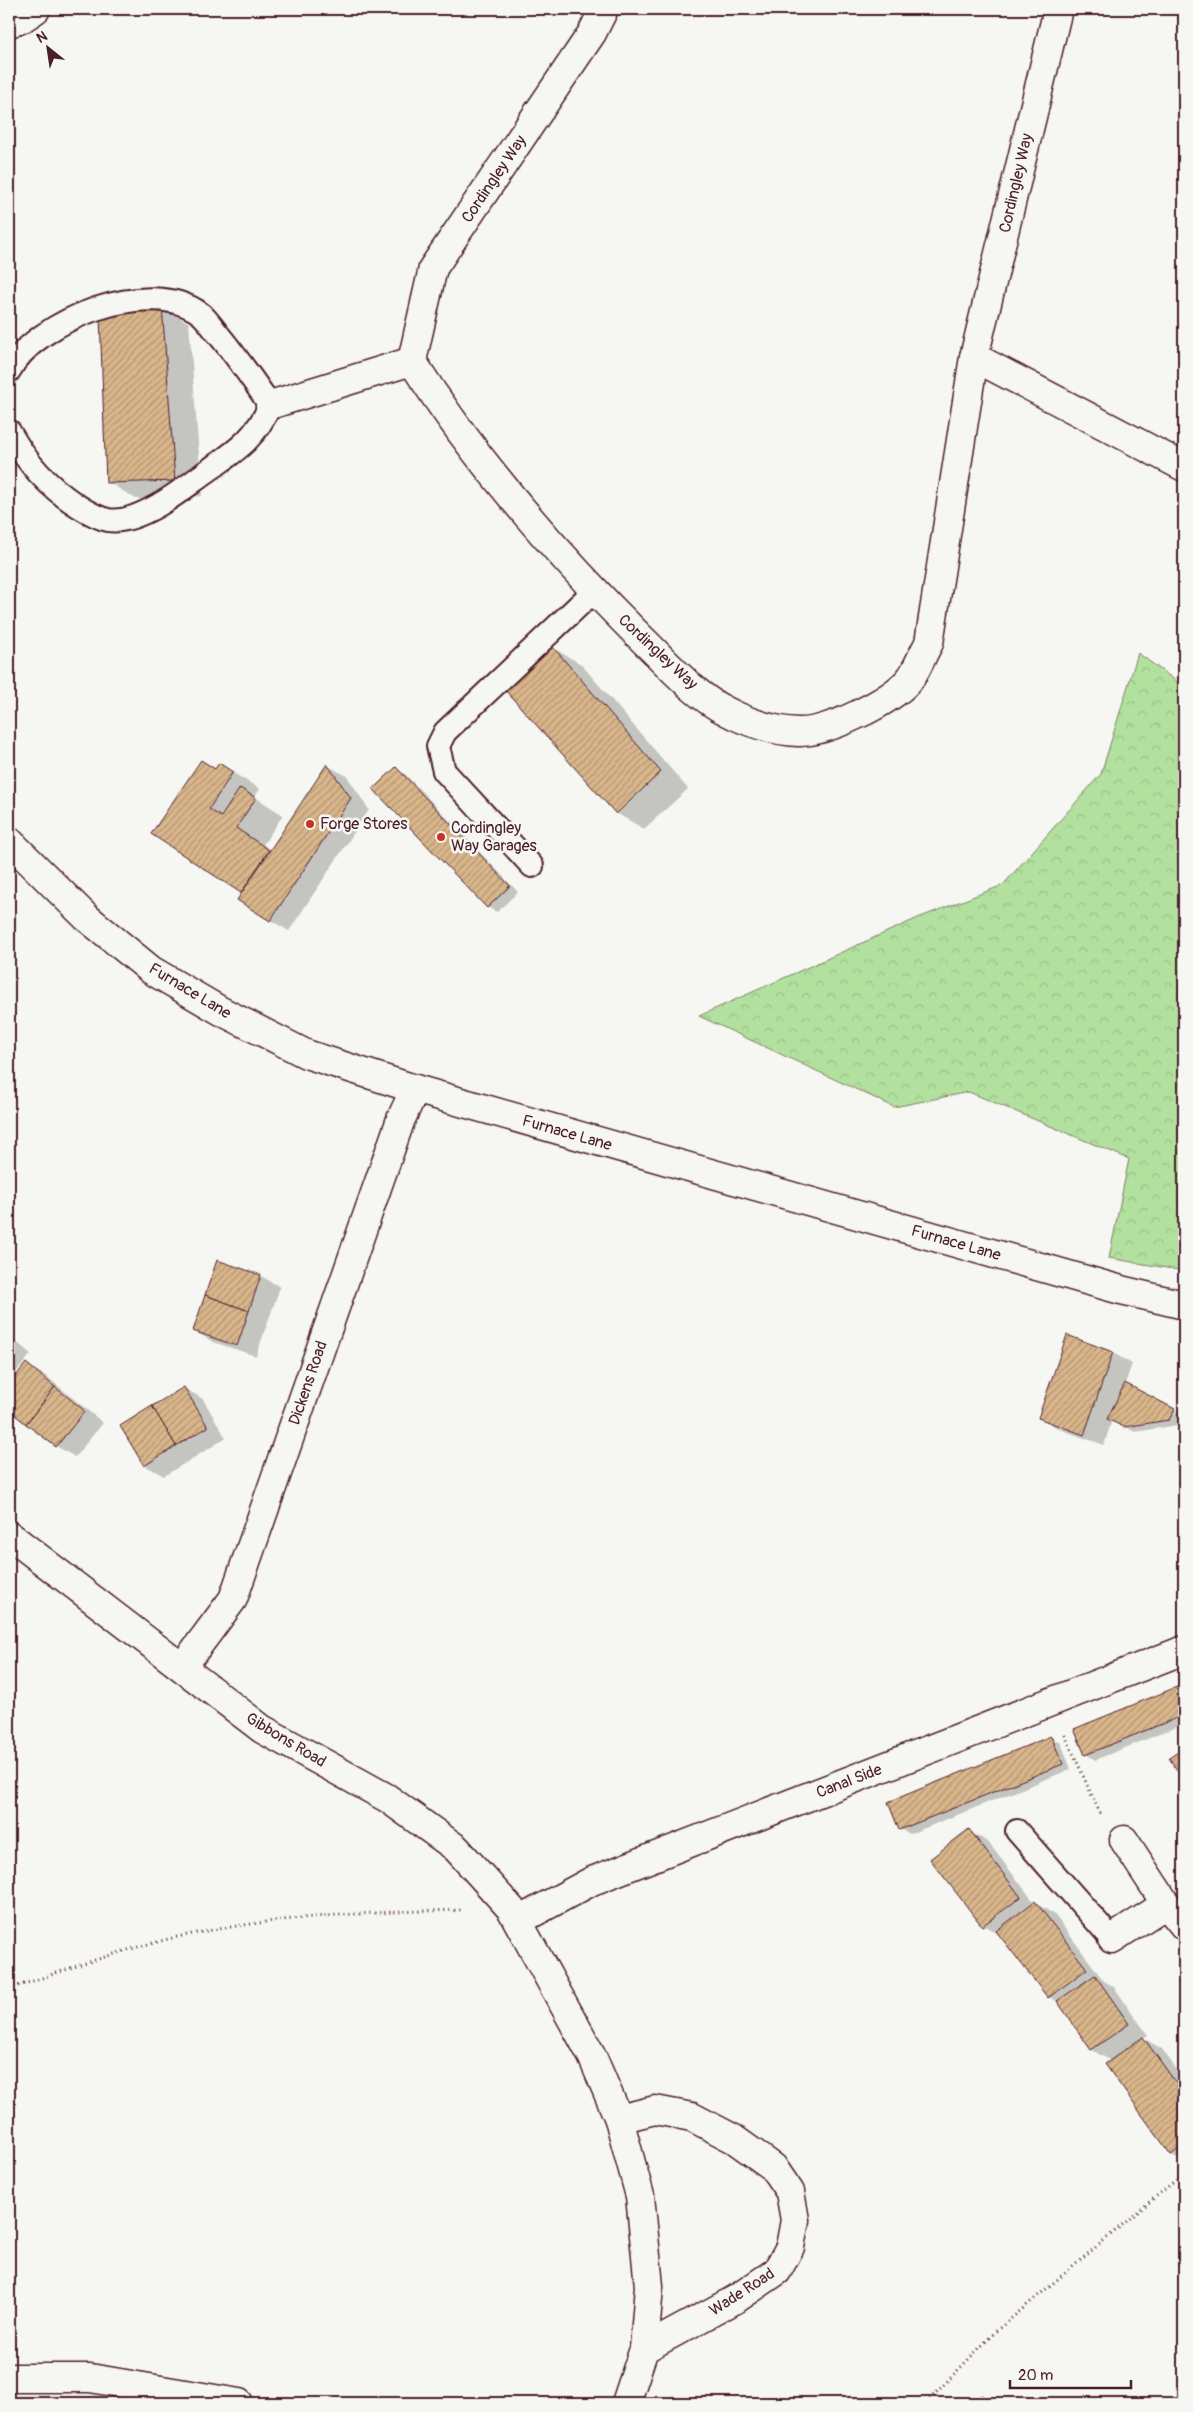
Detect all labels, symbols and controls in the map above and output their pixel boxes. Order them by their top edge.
north arrow [22,22,72,72]
text: N [33,27,50,47]
street label: Cordingley Way [457,131,531,227]
street label: Cordingley Way [995,131,1037,235]
street label: Cordingley Way [614,610,702,694]
place label: Forge Stores [320,814,407,834]
marker: Forge Stores [304,818,316,830]
place label: Cordingley Way Garages [451,818,537,856]
marker: Cordingley Way Garages [435,831,447,843]
street label: Furnace Lane [145,959,235,1023]
street label: Furnace Lane [520,1111,614,1155]
street label: Furnace Lane [909,1221,1003,1265]
street label: Dickens Road [284,1338,332,1428]
street label: Gibbons Road [242,1708,330,1772]
street label: Canal Side [813,1759,885,1803]
street label: Wade Road [706,2264,778,2320]
scale bar [1010,2357,1132,2389]
text: 20 m [1018,2366,1053,2385]

